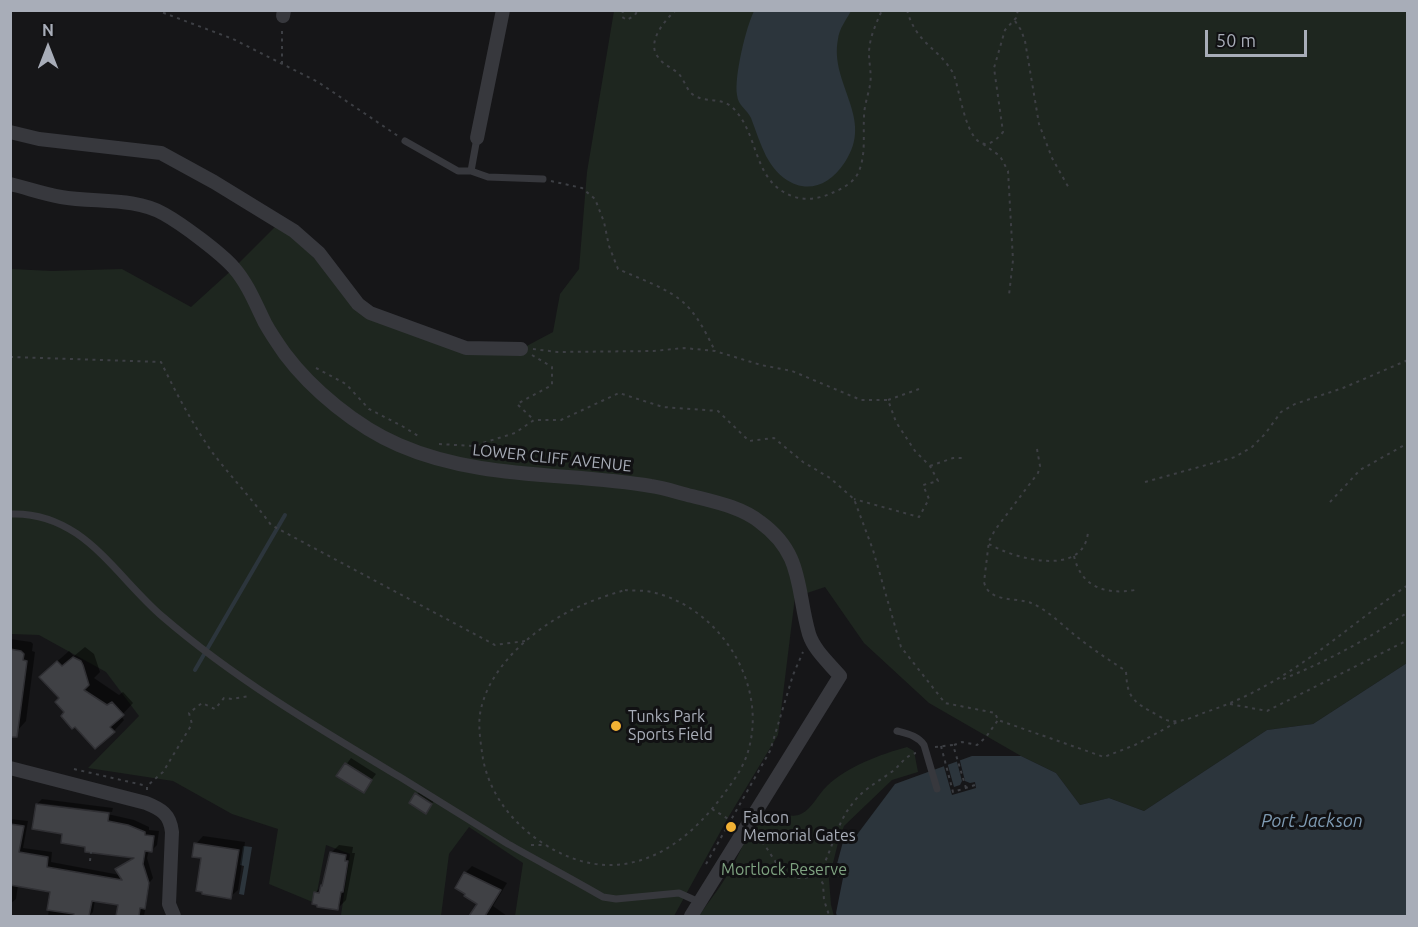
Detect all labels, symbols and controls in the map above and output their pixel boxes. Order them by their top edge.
north arrow [18,18,78,78]
scale bar [1208,18,1310,56]
text: N [42,21,54,39]
text: 50 m [1216,30,1256,50]
street label: LOWER CLIFF AVENUE [471,440,633,476]
place label: Tunks Park Sports Field [628,707,713,745]
marker: Tunks Park Sports Field [609,719,623,733]
place label: Falcon Memorial Gates [743,808,856,846]
water label: Port Jackson [1261,810,1363,832]
marker: Falcon Memorial Gates [724,820,738,834]
park label: Mortlock Reserve [721,860,847,880]

